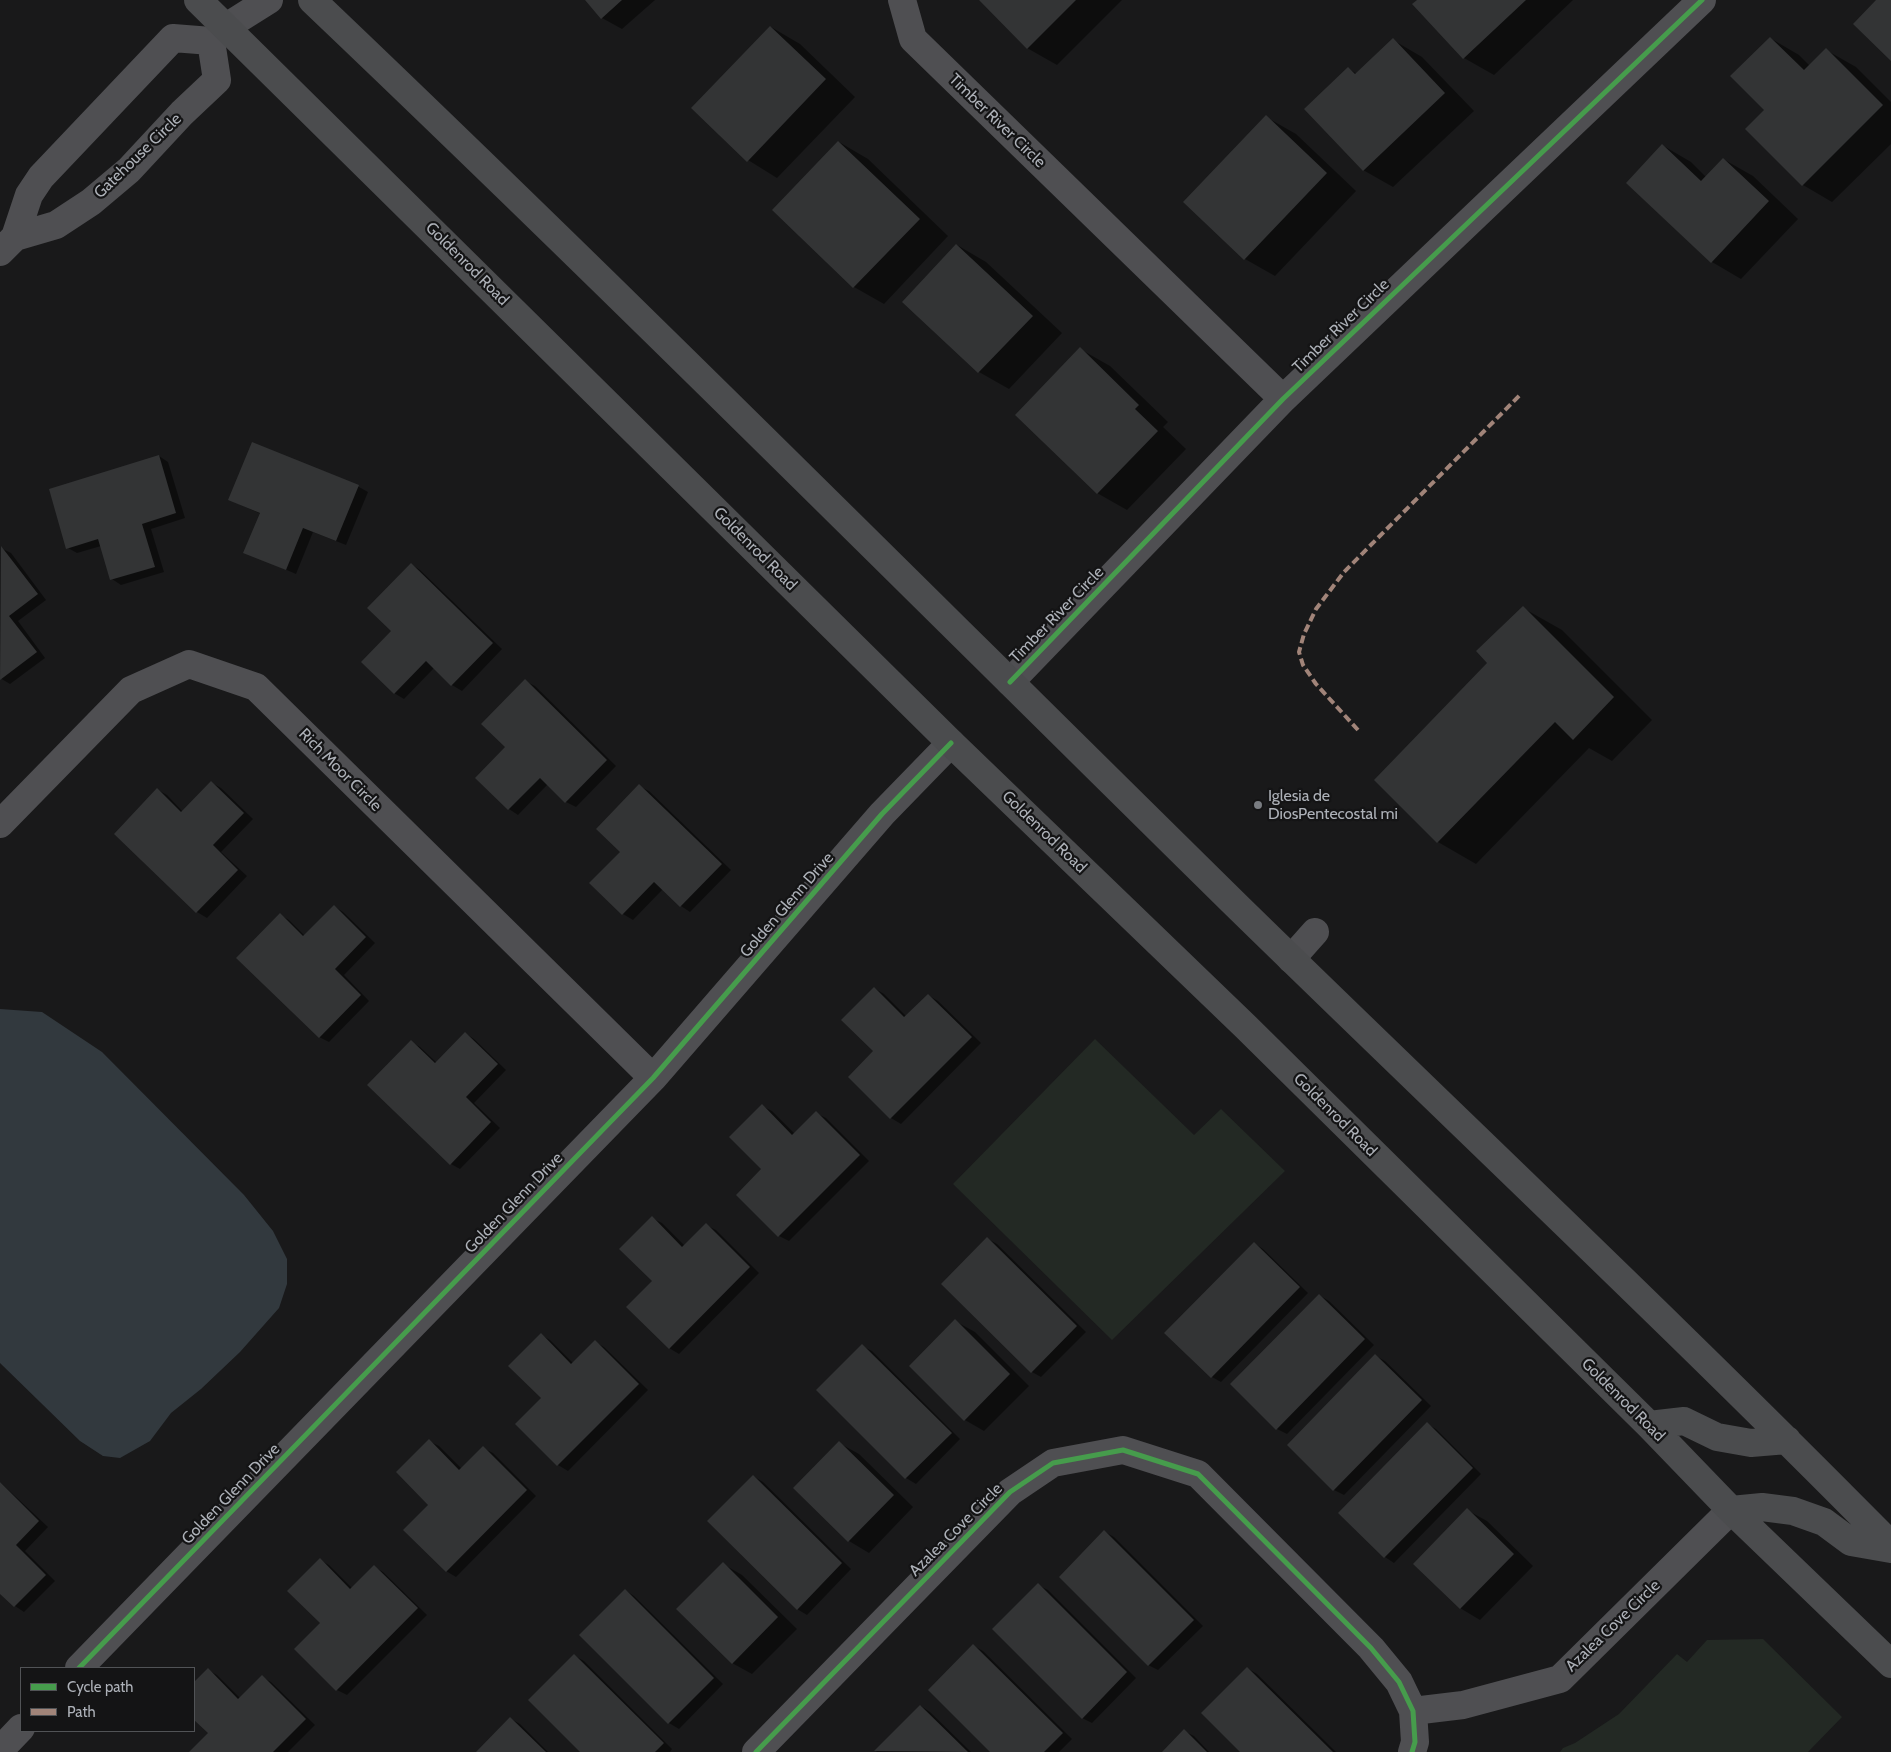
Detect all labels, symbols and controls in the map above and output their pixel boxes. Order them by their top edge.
street label: Timber River Circle [945,70,1049,172]
street label: Gatehouse Circle [90,110,186,202]
street label: Goldenrod Road [421,218,513,310]
street label: Timber River Circle [1289,275,1393,377]
street label: Goldenrod Road [709,503,801,595]
street label: Timber River Circle [1006,563,1108,667]
street label: Rich Moor Circle [295,725,385,815]
place label: Iglesia de DiosPentecostal mi [1268,786,1398,824]
street label: Goldenrod Road [998,787,1090,877]
marker: Iglesia de DiosPentecostal mi [1252,799,1264,811]
street label: Golden Glenn Drive [736,849,838,961]
street label: Goldenrod Road [1289,1069,1381,1161]
street label: Golden Glenn Drive [461,1149,567,1257]
street label: Goldenrod Road [1577,1354,1669,1446]
street label: Golden Glenn Drive [178,1440,284,1548]
street label: Azalea Cove Circle [905,1479,1007,1581]
street label: Azalea Cove Circle [1562,1576,1664,1676]
legend [20,1667,195,1732]
text: Cycle path [67,1678,133,1696]
text: Path [67,1703,96,1721]

